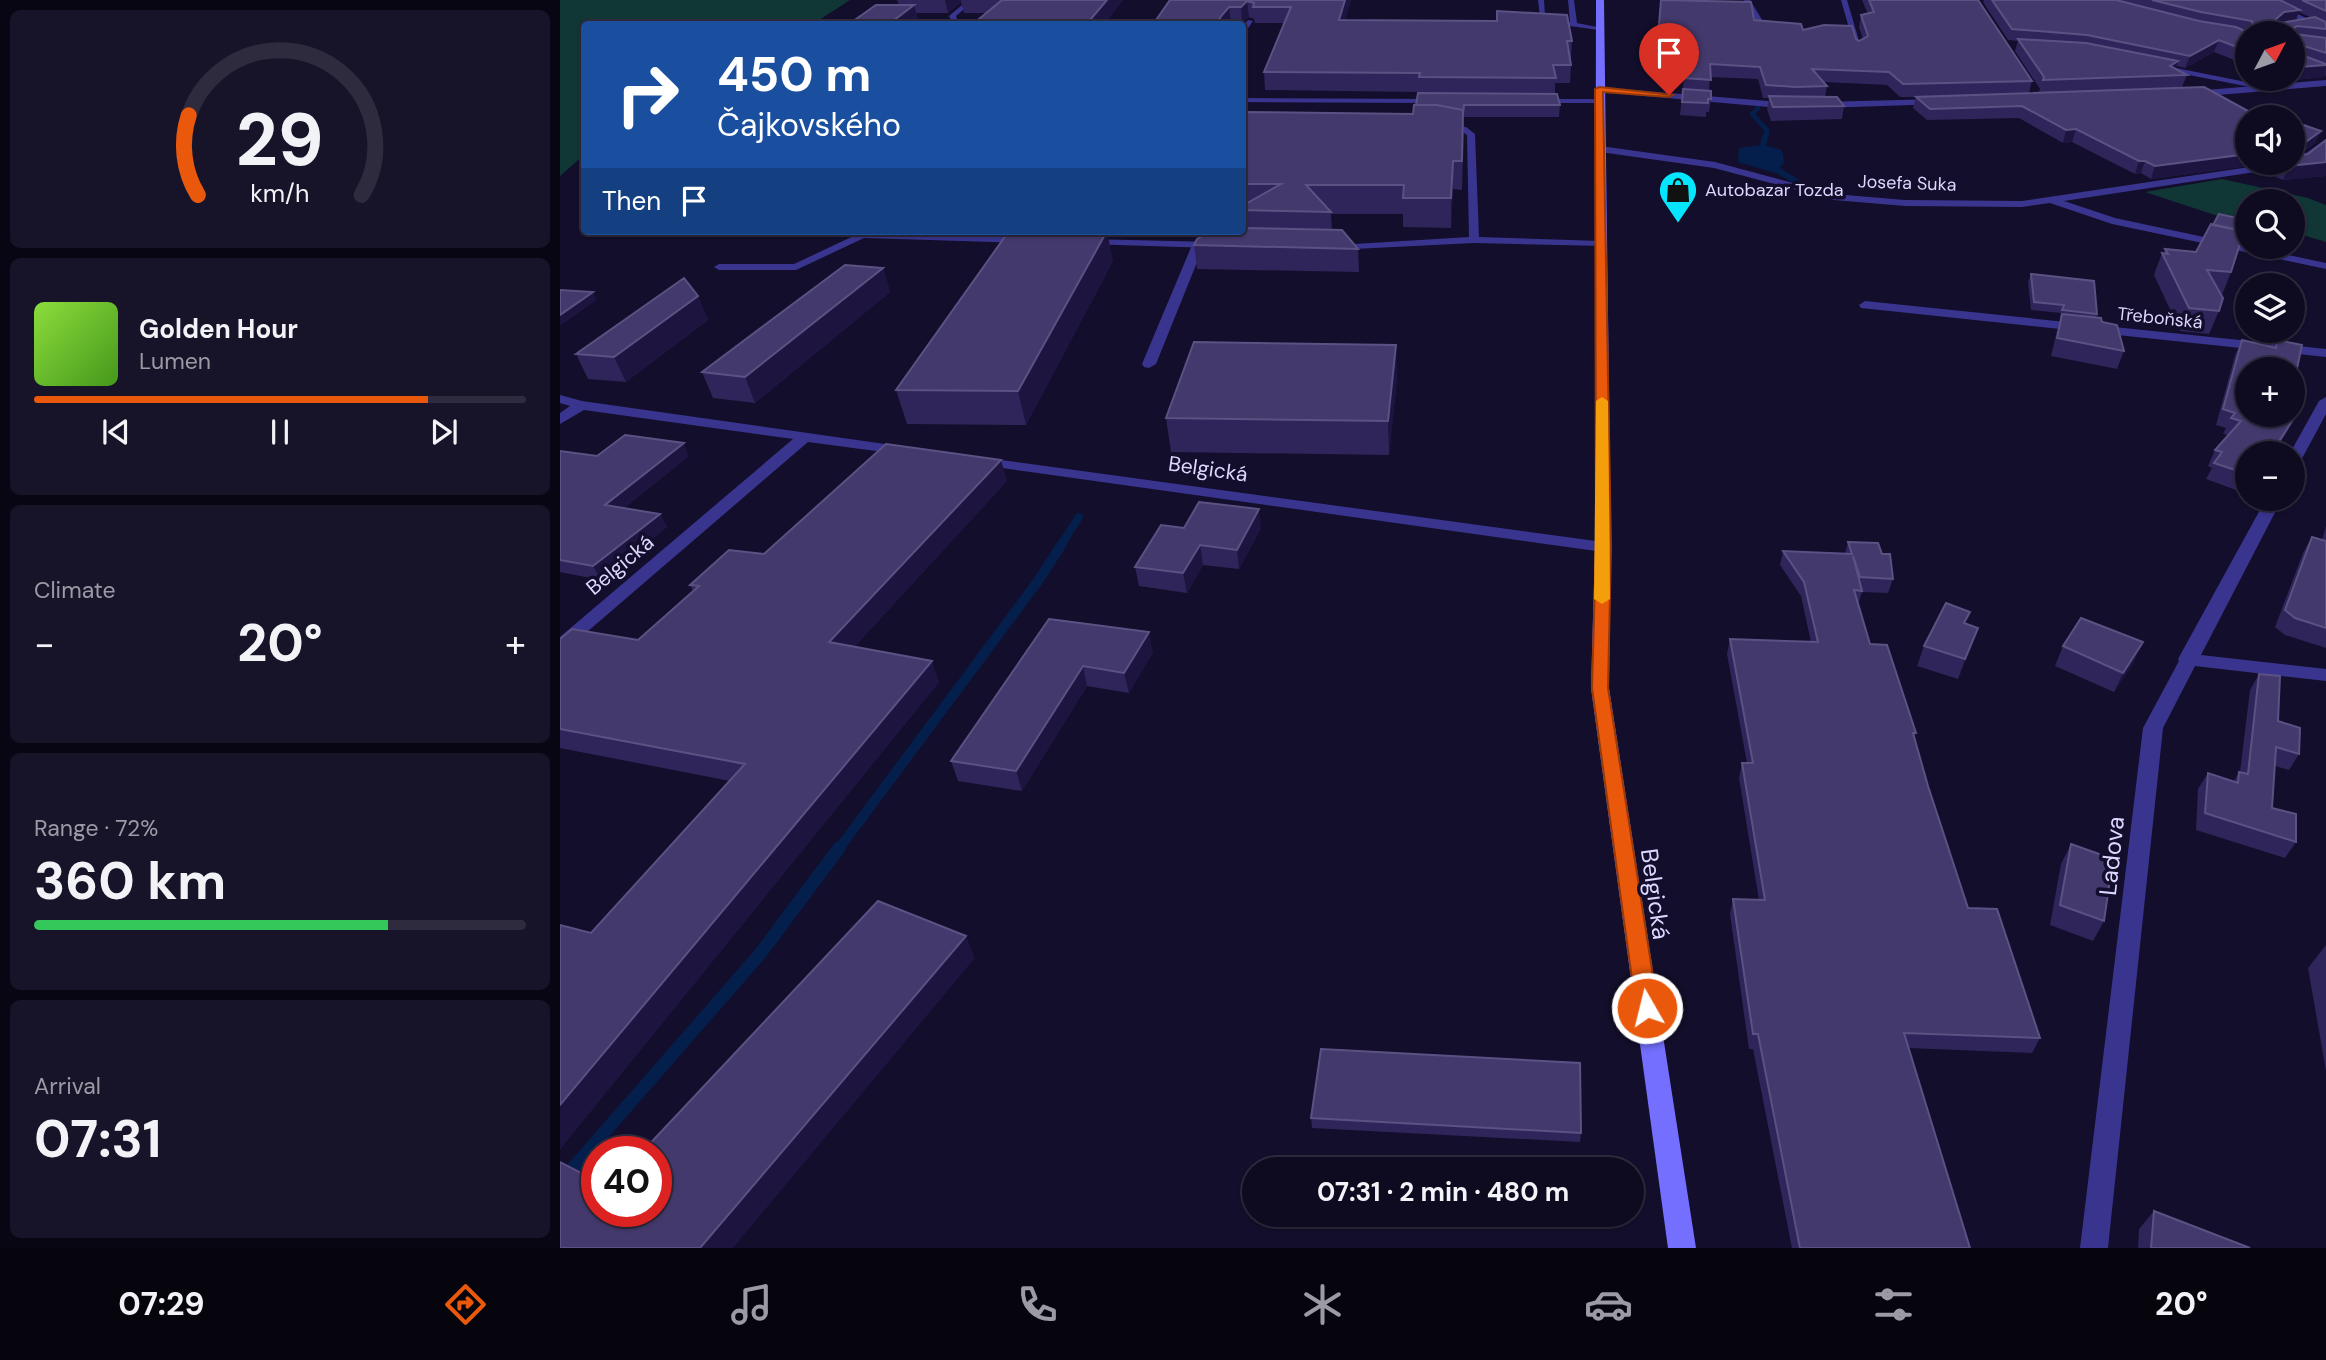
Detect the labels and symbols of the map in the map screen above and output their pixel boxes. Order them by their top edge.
north arrow [2235,21,2305,91]
pin [1639,23,1699,95]
shop icon: Autobazar Tozda [1657,169,1699,224]
street label: Josefa Suka [1857,169,1957,197]
place label: Autobazar Tozda [1705,178,1844,202]
street label: Třeboňská [2116,302,2204,334]
street label: Belgická [1166,450,1250,488]
street label: Belgická [580,529,660,601]
street label: Ladova [2092,815,2131,897]
street label: Belgická [1634,847,1677,941]
position arrow [1610,971,1684,1045]
speed limit sign: 40 [581,1136,672,1227]

